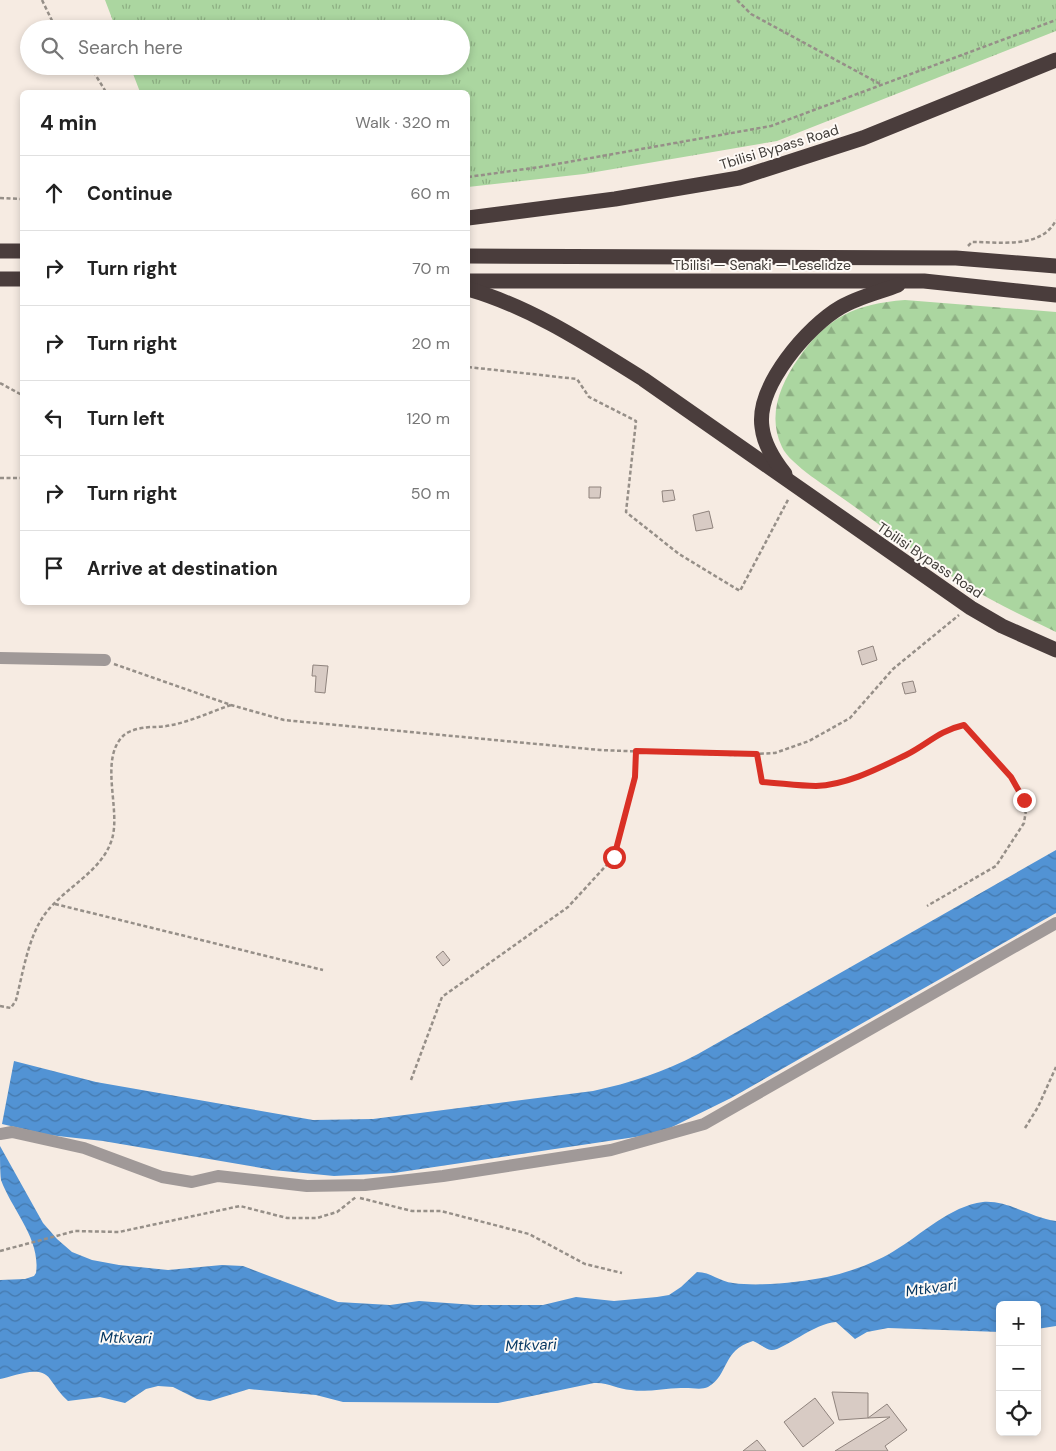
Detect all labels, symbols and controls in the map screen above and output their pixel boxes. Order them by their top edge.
search box [20,20,470,75]
icon: search [38,34,66,62]
text: Search here [78,35,183,60]
text: 4 min [40,109,97,137]
text: Walk · 320 m [355,112,450,133]
street label: Tbilisi Bypass Road [717,120,841,174]
icon: ahead [40,179,68,207]
text: Continue [87,181,173,206]
text: 60 m [410,183,450,204]
icon: right [40,254,68,282]
text: Turn right [87,256,177,281]
street label: Tbilisi — Senaki — Leselidze [673,256,851,274]
text: 70 m [412,258,450,279]
icon: right [40,329,68,357]
text: Turn right [87,331,177,356]
text: 20 m [411,333,450,354]
icon: left [40,404,68,432]
text: Turn left [87,406,165,431]
text: 120 m [406,408,450,429]
icon: right [40,479,68,507]
text: Turn right [87,481,177,506]
text: 50 m [411,483,450,504]
street label: Tbilisi Bypass Road [874,518,986,602]
icon: arrive [40,554,68,582]
text: Arrive at destination [87,556,278,581]
route end [1013,789,1036,812]
route start [603,846,626,869]
water label: Mtkvari [904,1274,958,1301]
map controls [996,1301,1041,1436]
button: + [996,1301,1041,1346]
water label: Mtkvari [100,1328,152,1348]
water label: Mtkvari [505,1334,558,1356]
button: − [996,1346,1041,1391]
button: locate [996,1391,1041,1436]

